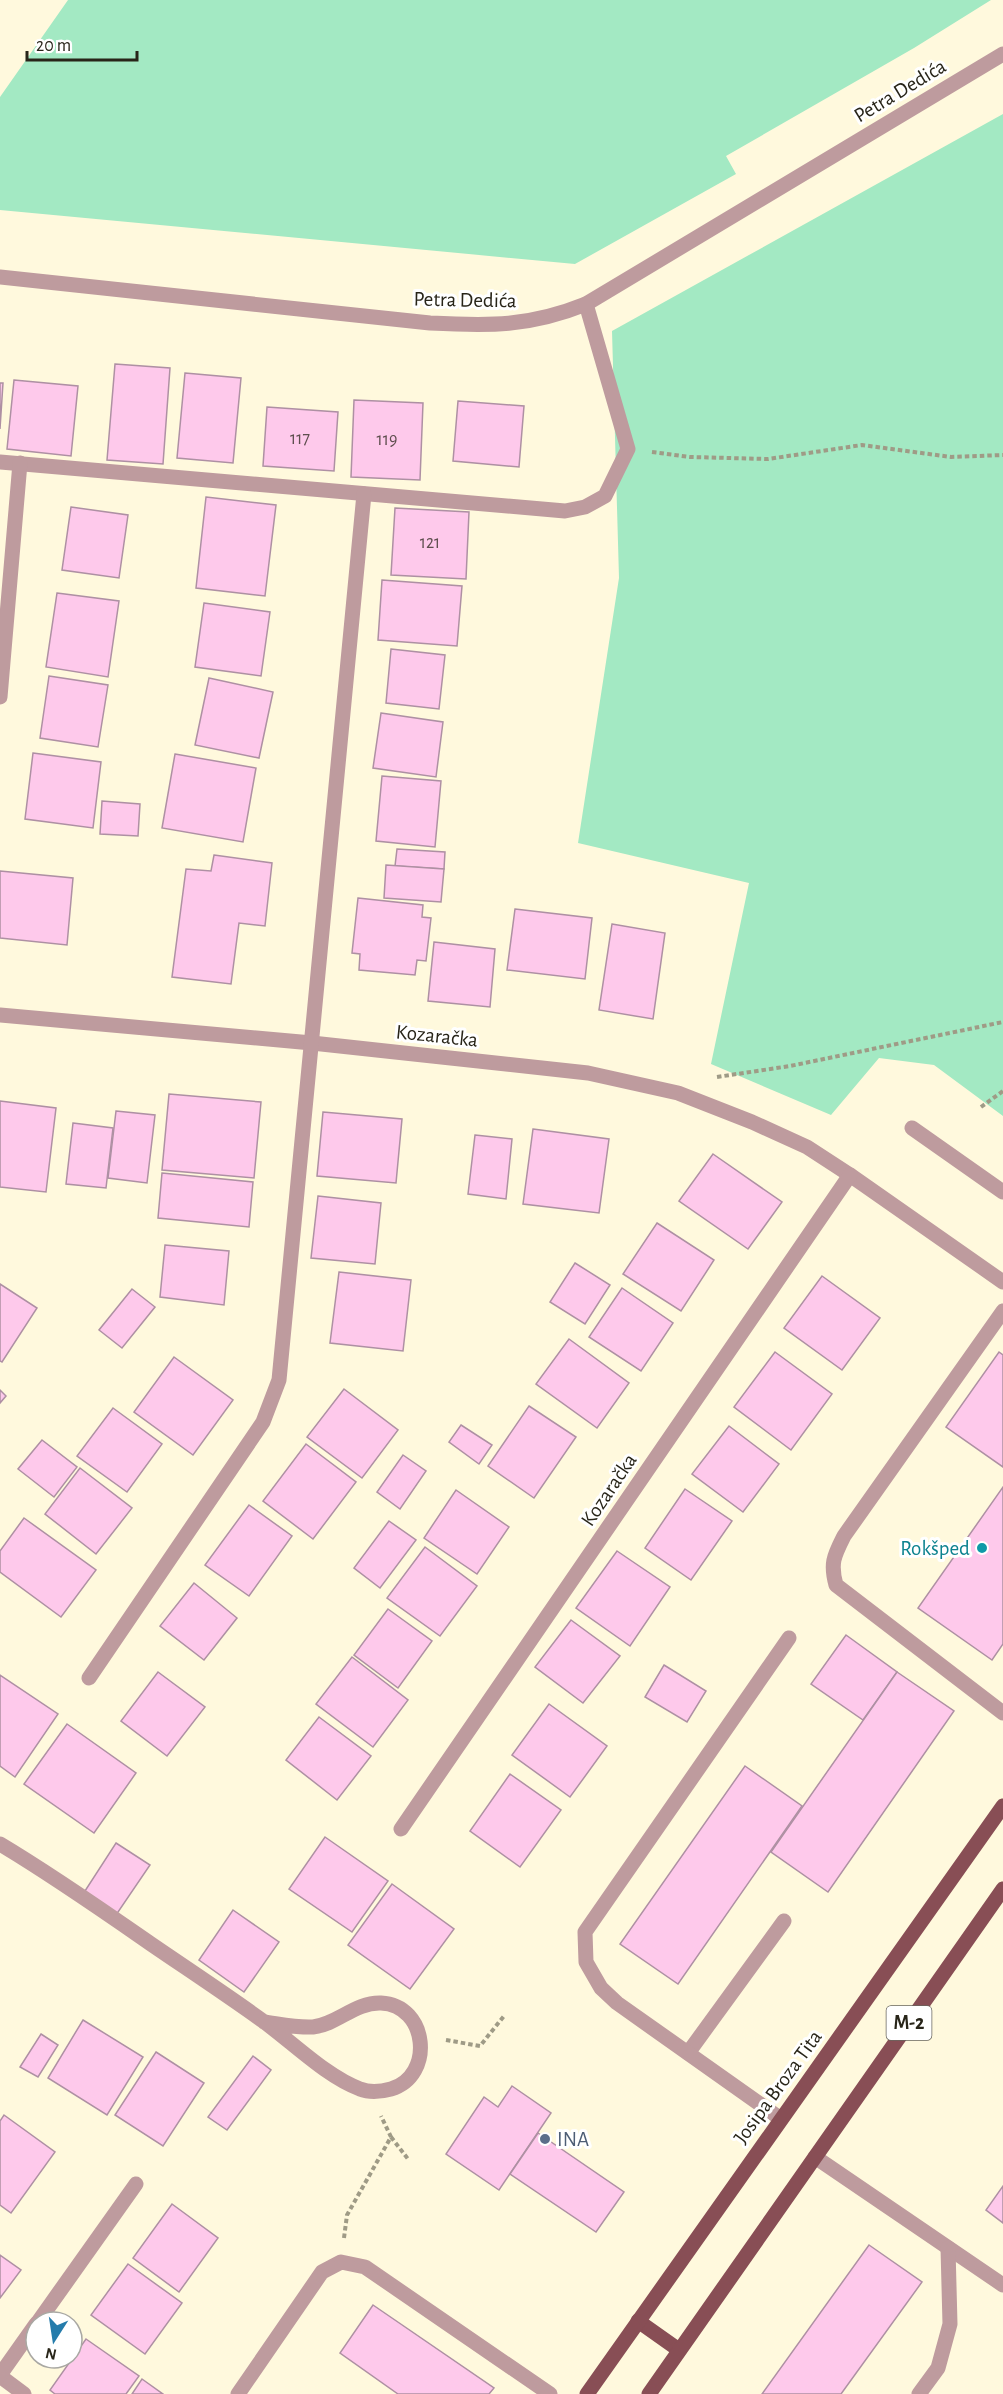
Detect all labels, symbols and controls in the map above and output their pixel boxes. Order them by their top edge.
scale bar [27,24,136,62]
text: 20 m [36,37,71,55]
street label: Petra Dedića [850,55,950,127]
street label: Petra Dedića [413,289,517,311]
house number: 117 [290,430,310,448]
house number: 119 [377,431,397,449]
house number: 121 [420,534,440,552]
street label: Kozaračka [395,1021,479,1051]
street label: Kozaračka [577,1450,641,1530]
place label: Rokšped [900,1538,970,1559]
marker: Rokšped [975,1541,989,1555]
road number: M-2 [886,2006,932,2040]
street label: Josipa Broza Tita [730,2026,826,2148]
place label: INA [557,2129,589,2150]
marker: INA [538,2132,552,2146]
north arrow [24,2310,84,2370]
text: N [44,2345,58,2363]

